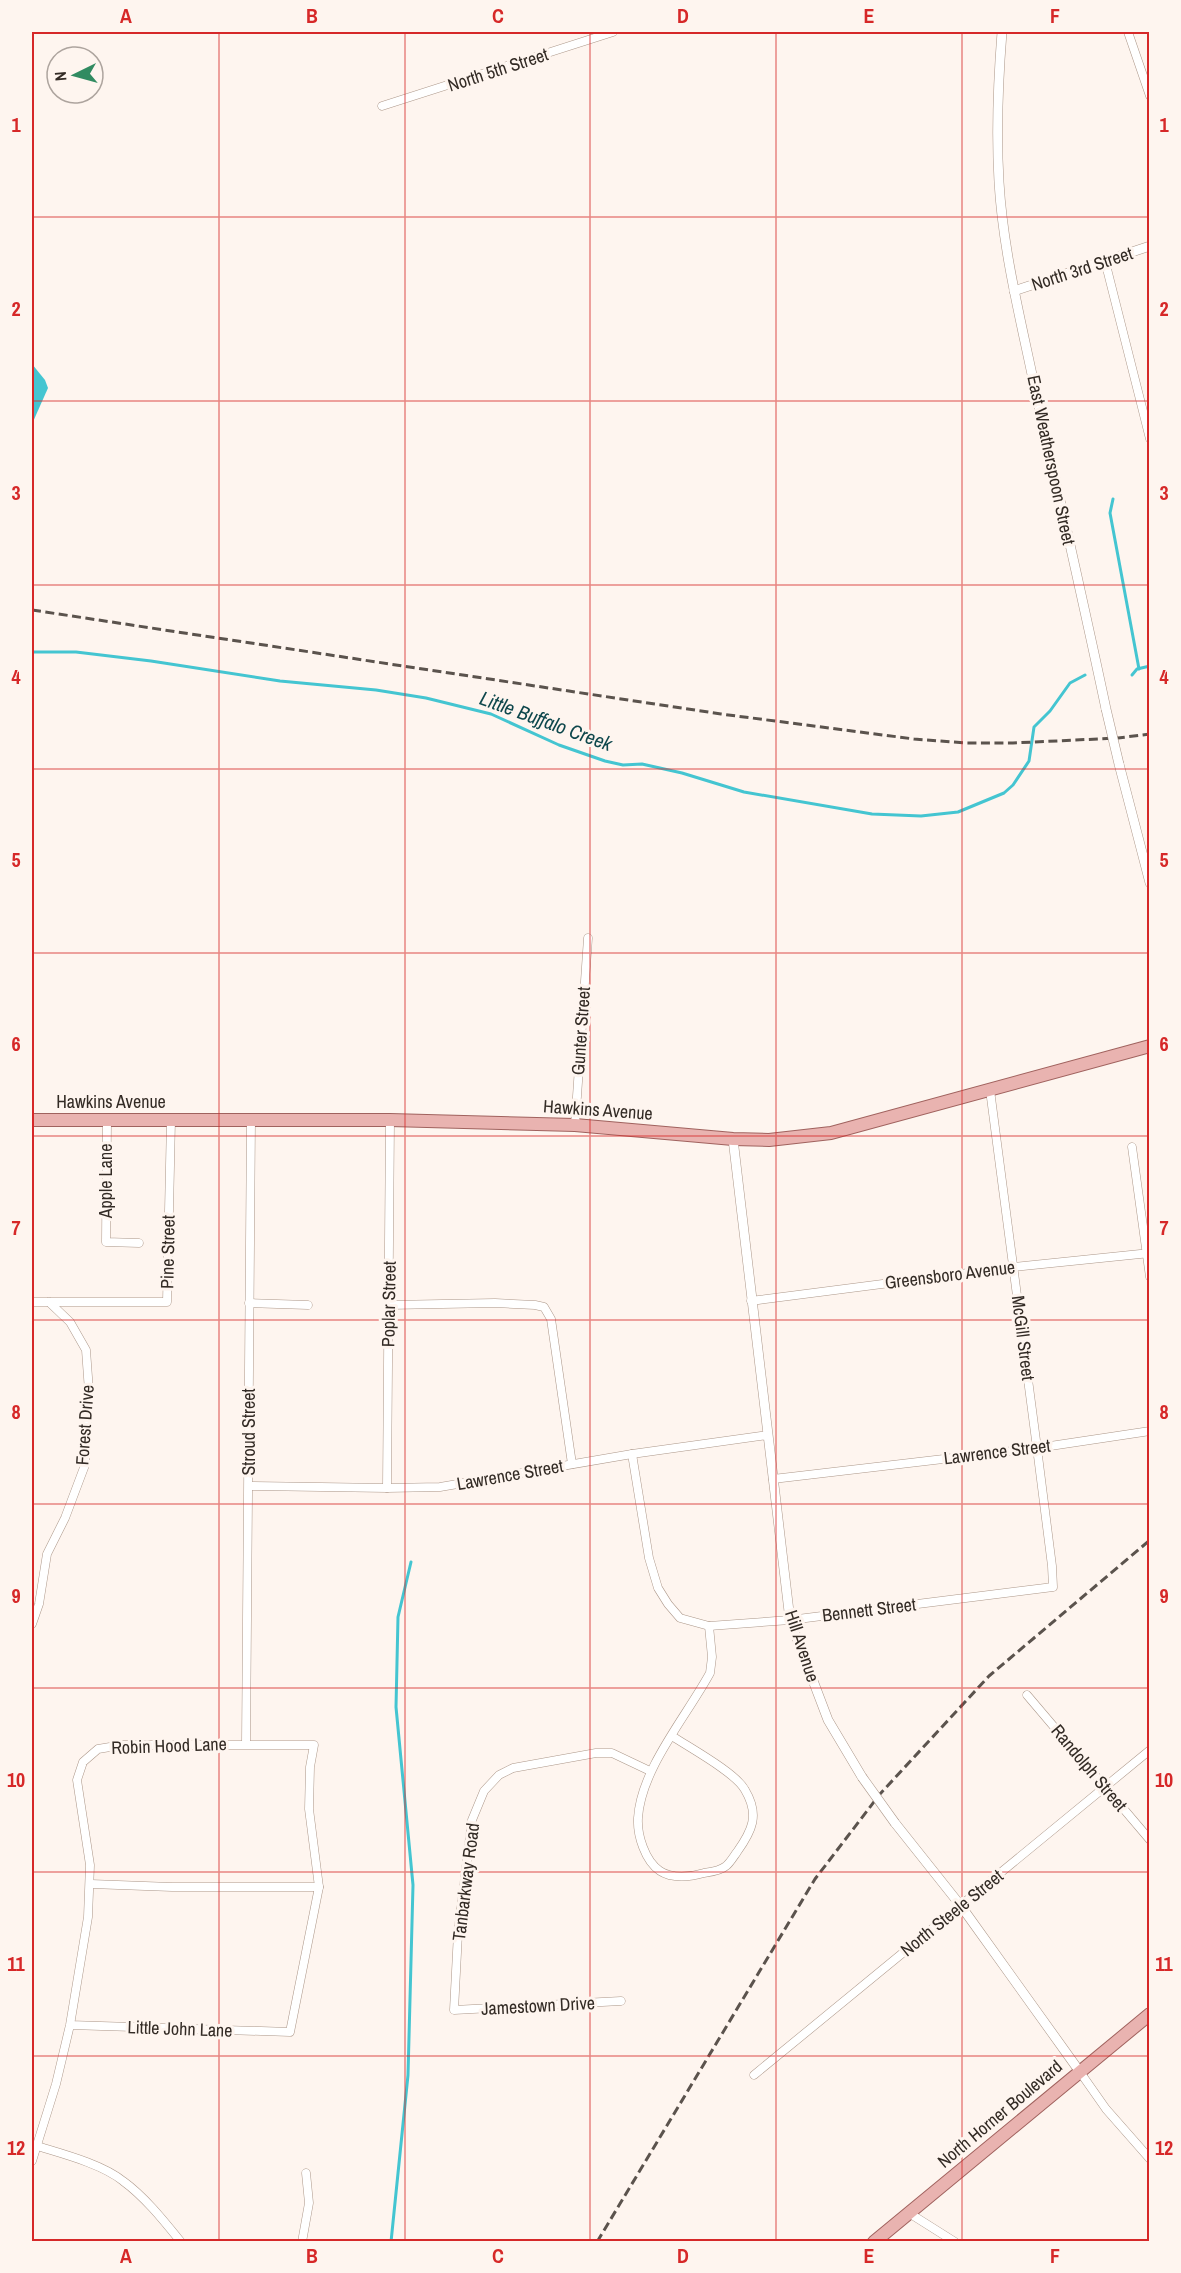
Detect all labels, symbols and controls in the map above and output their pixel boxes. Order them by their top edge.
text: A [120,2,132,29]
text: B [306,2,318,29]
text: C [492,2,504,29]
text: D [677,2,689,29]
text: E [864,2,875,29]
text: F [1050,2,1060,29]
street label: North 5th Street [444,42,551,98]
north arrow [45,45,105,105]
text: N [49,71,71,82]
text: 1 [11,111,21,138]
text: 1 [1159,111,1169,138]
street label: North 3rd Street [1028,240,1136,297]
text: 2 [11,295,21,322]
text: 2 [1159,295,1169,322]
street label: East Weatherspoon Street [1021,373,1082,547]
text: 3 [11,479,21,506]
text: 3 [1159,479,1169,506]
text: 4 [11,663,21,690]
text: 4 [1159,663,1169,690]
water label: Little Buffalo Creek [476,684,617,757]
text: 5 [11,846,21,873]
text: 5 [1159,846,1169,873]
street label: Gunter Street [565,986,596,1076]
text: 6 [11,1030,21,1057]
text: 6 [1159,1030,1169,1057]
street label: Hawkins Avenue [56,1089,166,1114]
street label: Hawkins Avenue [542,1093,654,1126]
street label: Apple Lane [93,1144,118,1219]
text: 7 [11,1214,21,1241]
text: 7 [1159,1214,1169,1241]
street label: Pine Street [154,1215,181,1289]
street label: Greensboro Avenue [883,1254,1016,1295]
street label: Poplar Street [375,1261,402,1347]
street label: McGill Street [1006,1294,1041,1382]
street label: Forest Drive [69,1384,100,1466]
street label: Stroud Street [236,1389,261,1475]
text: 8 [11,1398,21,1425]
text: 8 [1159,1398,1169,1425]
street label: Lawrence Street [942,1433,1052,1470]
street label: Lawrence Street [455,1453,565,1496]
text: 9 [11,1582,21,1609]
text: 9 [1159,1582,1169,1609]
street label: Bennett Street [821,1591,917,1628]
street label: Hill Avenue [779,1607,826,1685]
street label: Randolph Street [1046,1719,1133,1817]
street label: Robin Hood Lane [111,1731,227,1760]
text: 10 [7,1766,25,1793]
text: 10 [1155,1766,1173,1793]
street label: Tanbarkway Road [446,1822,485,1942]
street label: North Steele Street [895,1863,1008,1962]
text: 11 [7,1950,26,1977]
text: 11 [1155,1950,1174,1977]
street label: Jamestown Drive [480,1990,596,2021]
street label: Little John Lane [127,2014,233,2043]
street label: North Horner Boulevard [932,2054,1067,2173]
text: 12 [7,2134,25,2161]
text: 12 [1155,2134,1173,2161]
text: A [120,2242,132,2269]
text: B [306,2242,318,2269]
text: C [492,2242,504,2269]
text: D [677,2242,689,2269]
text: E [864,2242,875,2269]
text: F [1050,2242,1060,2269]

